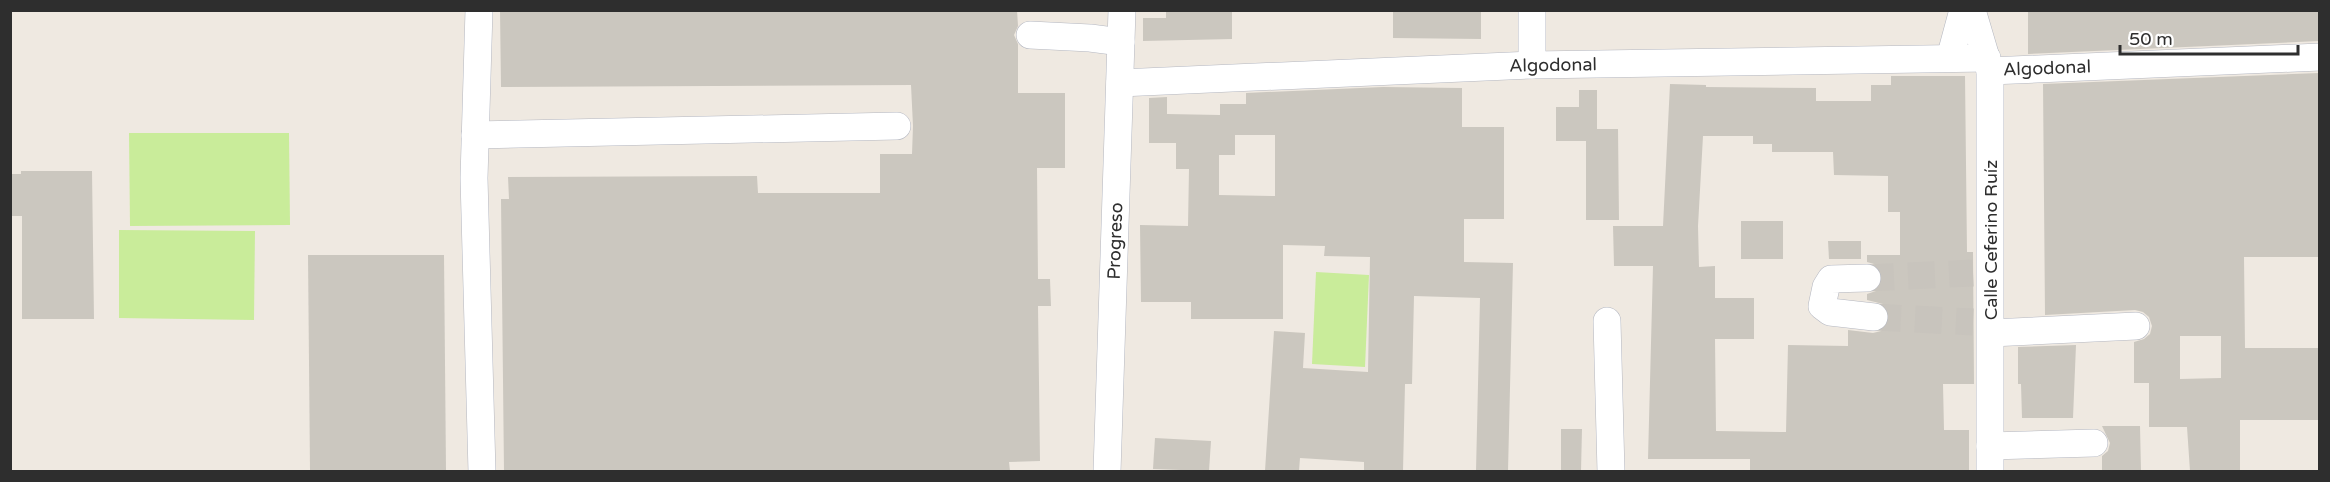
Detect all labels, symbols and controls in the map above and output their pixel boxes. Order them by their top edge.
scale bar [2120,18,2298,56]
text: 50 m [2129,28,2173,50]
street label: Algodonal [1509,53,1597,77]
street label: Algodonal [2003,55,2091,81]
street label: Calle Ceferino Ruíz [1980,160,2002,320]
street label: Progreso [1103,202,1127,280]

